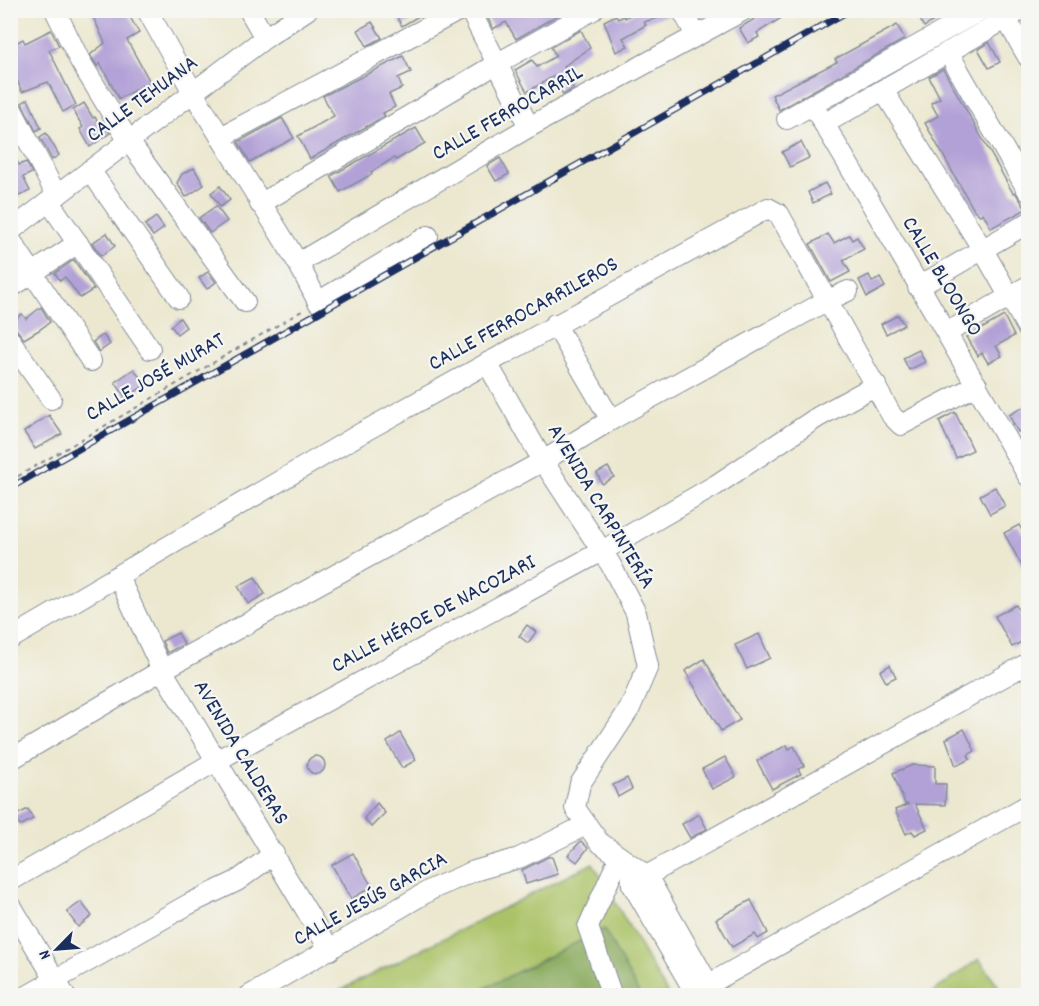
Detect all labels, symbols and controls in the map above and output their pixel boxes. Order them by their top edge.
street label: CALLE TEHUANA [81,49,205,151]
street label: CALLE FERROCARRIL [427,58,589,170]
street label: CALLE BLOONGO [893,211,989,343]
street label: CALLE FERROCARRILEROS [423,250,625,380]
street label: CALLE JOSÉ MURAT [81,325,232,430]
street label: AVENIDA CARPINTERÍA [538,419,662,595]
street label: CALLE HÉROE DE NACOZARI [326,548,542,682]
street label: AVENIDA CALDERAS [184,675,296,831]
street label: CALLE JESÚS GARCIA [288,845,454,955]
north arrow [27,919,87,979]
text: N [34,946,58,963]

